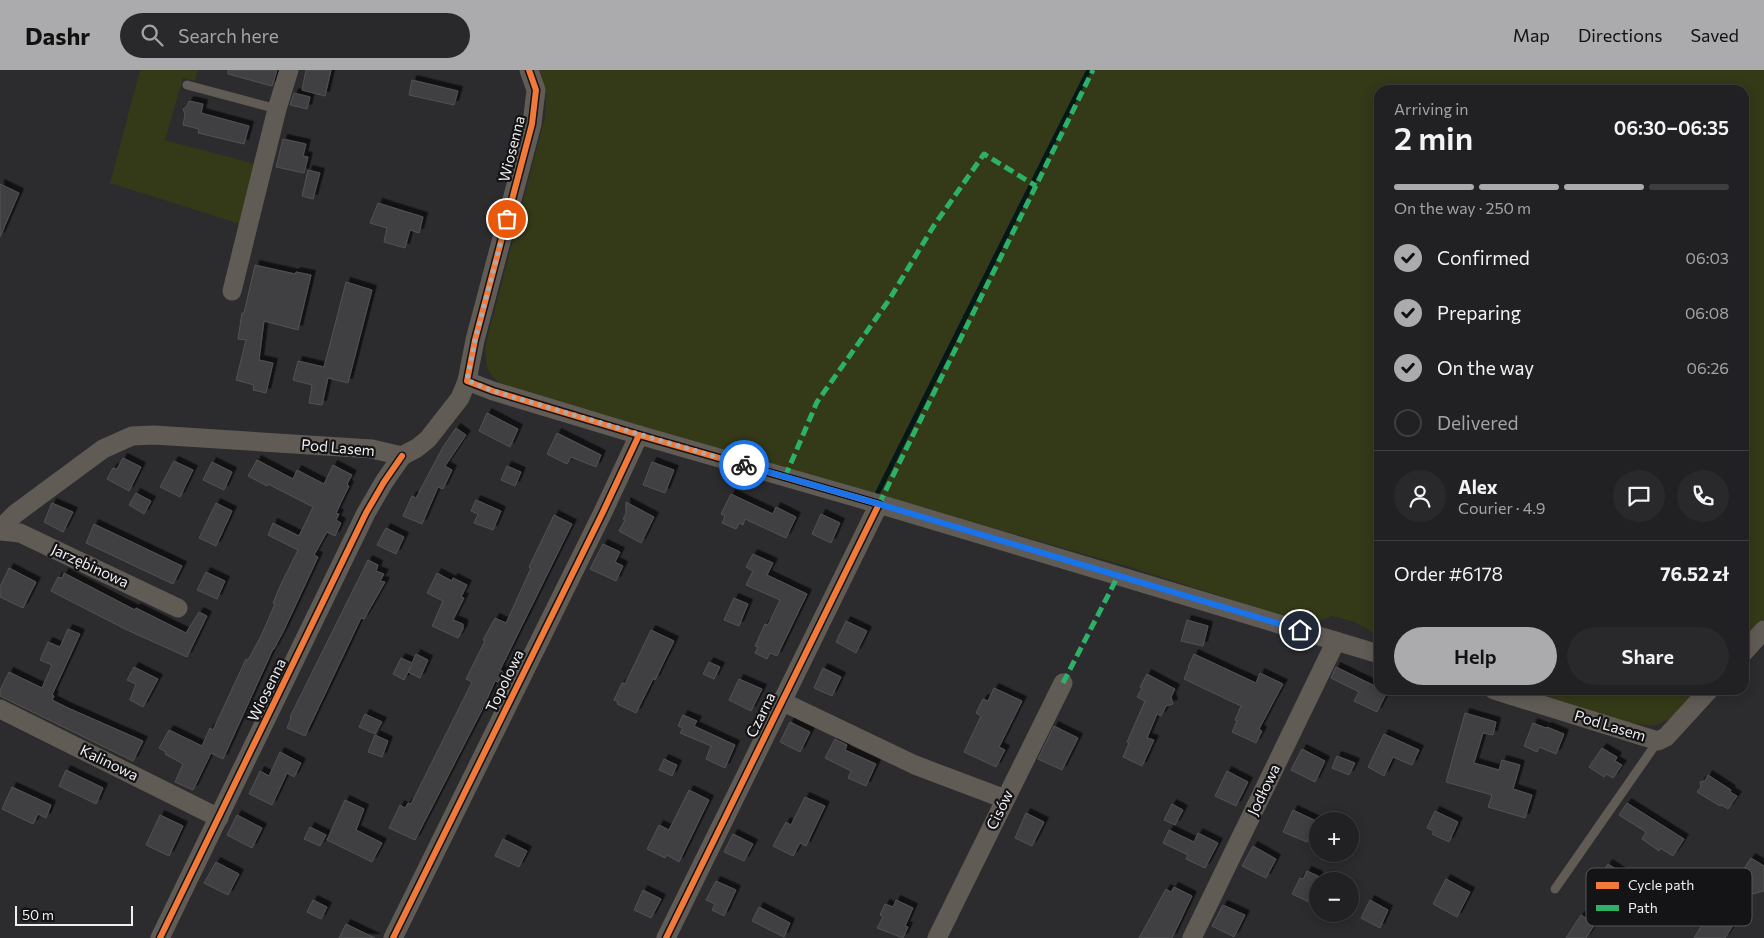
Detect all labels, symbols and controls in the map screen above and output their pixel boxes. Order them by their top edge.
search box [120,13,470,58]
text: Dashr [25,21,90,50]
icon: search [138,21,166,49]
text: Search here [178,24,279,47]
text: Map [1513,24,1550,46]
text: Directions [1578,24,1662,46]
text: Saved [1690,24,1739,46]
text: Arriving in [1394,99,1468,118]
street label: Wiosenna [494,114,528,184]
text: 06:30–06:35 [1614,116,1729,139]
text: 2 min [1394,117,1473,157]
pin [486,198,528,240]
text: On the way · 250 m [1394,198,1531,217]
icon: bag [493,205,521,233]
icon: check [1394,244,1422,272]
text: Confirmed [1437,246,1530,269]
text: 06:03 [1686,248,1729,267]
icon: check [1394,299,1422,327]
text: Preparing [1437,301,1521,324]
text: 06:08 [1685,303,1729,322]
icon: check [1394,354,1422,382]
text: On the way [1437,356,1534,379]
text: 06:26 [1687,358,1729,377]
text: Delivered [1437,411,1518,434]
street label: Pod Lasem [300,435,376,459]
courier [719,440,769,490]
icon: bike [730,451,758,479]
button: person [1394,470,1446,522]
button: chat [1613,470,1665,522]
button: phone [1677,470,1729,522]
text: Alex [1458,475,1498,498]
text: Courier · 4.9 [1458,498,1545,517]
street label: Jarzębinowa [49,539,132,591]
text: Order #6178 [1394,562,1503,585]
text: 76.52 zł [1660,562,1729,585]
pin [1279,609,1321,651]
icon: home [1286,616,1314,644]
button: Help [1394,627,1557,685]
button: Share [1567,627,1729,685]
street label: Topolowa [481,646,527,715]
street label: Wiosenna [243,655,289,724]
street label: Czarna [741,689,779,740]
street label: Pod Lasem [1572,706,1648,744]
street label: Kalinowa [77,740,142,784]
street label: Jodłowa [1243,761,1283,818]
street label: Cisów [982,787,1016,832]
map controls [1309,812,1359,922]
button: + [1309,812,1359,862]
legend [1586,868,1752,926]
button: − [1309,872,1359,922]
text: Cycle path [1628,876,1694,893]
text: Path [1628,899,1658,916]
scale bar [15,903,132,926]
text: 50 m [22,906,54,923]

